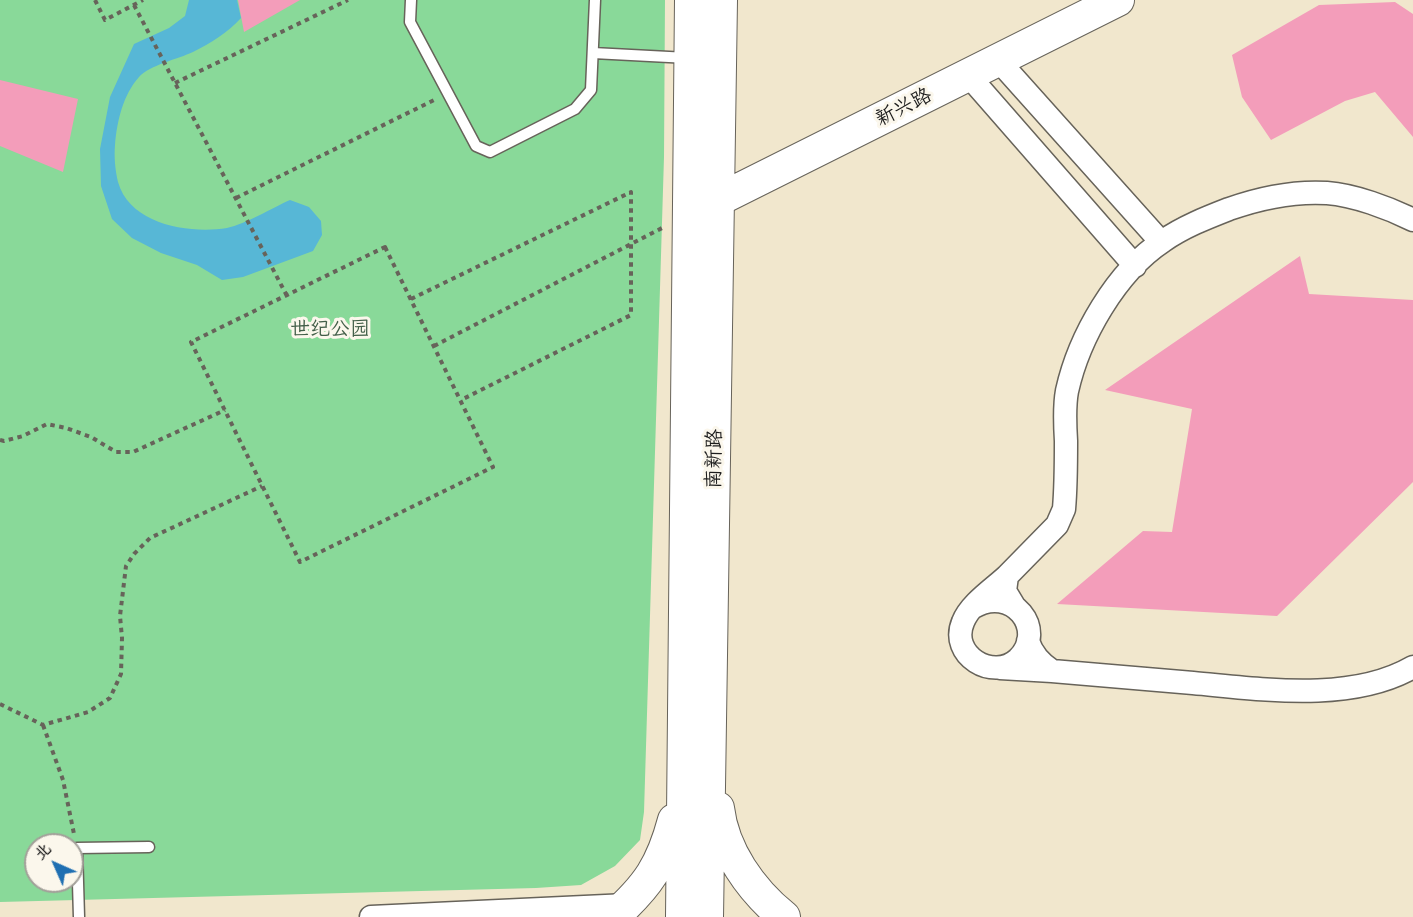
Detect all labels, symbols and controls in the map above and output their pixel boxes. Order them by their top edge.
street label: 新兴路 [872,84,936,132]
park label: 世纪公园 [290,318,370,342]
street label: 南新路 [702,429,728,489]
north arrow [24,833,84,893]
text: 北 [30,839,55,864]

